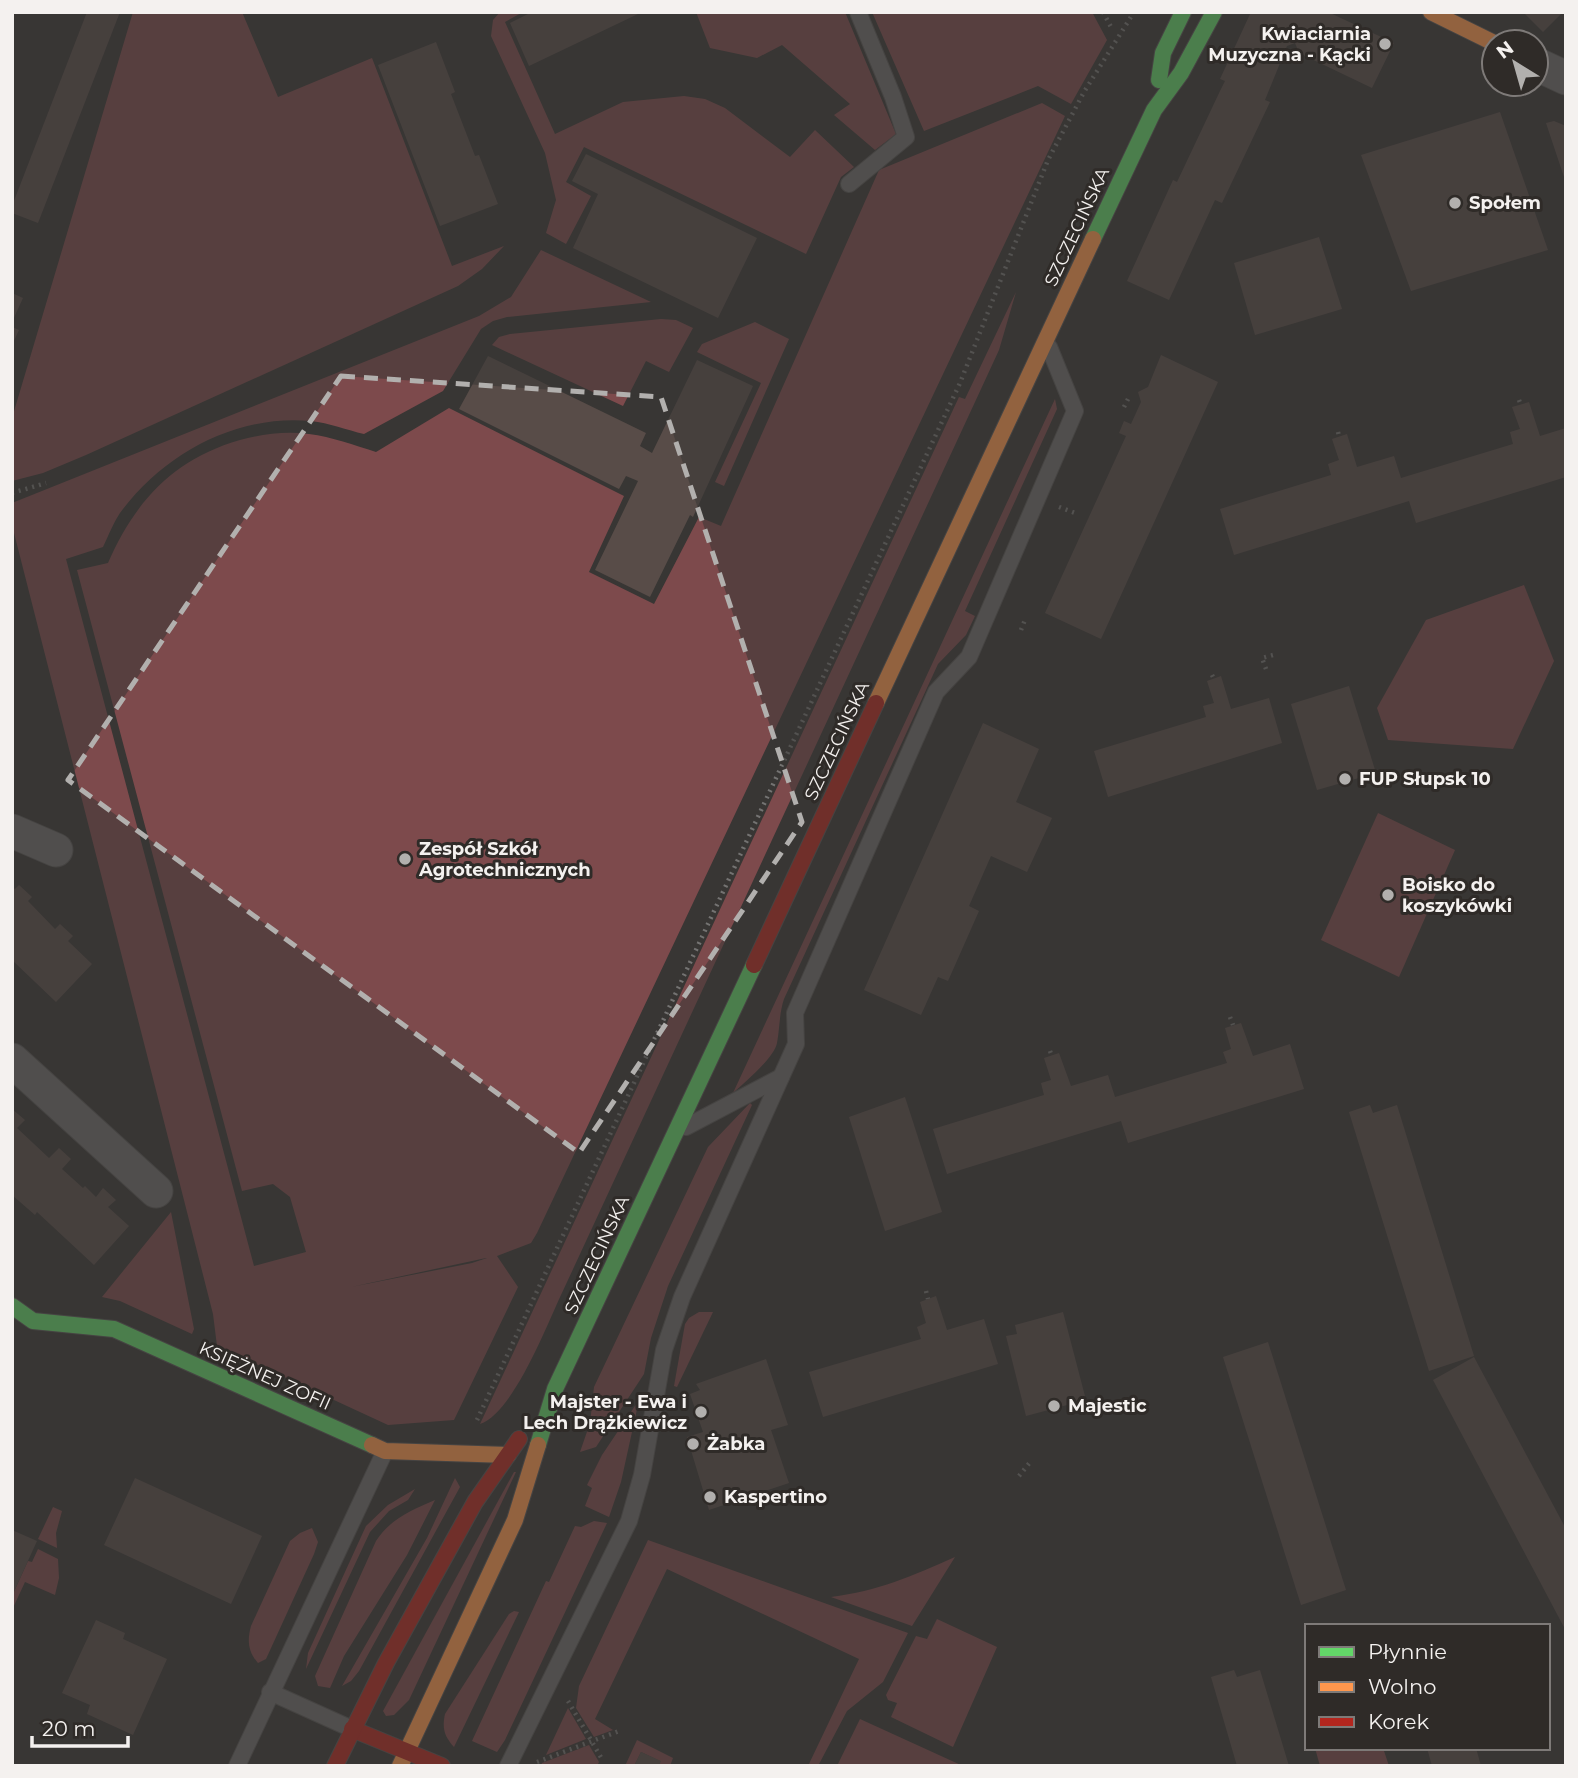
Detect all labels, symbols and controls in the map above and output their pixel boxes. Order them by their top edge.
place label: Kwiaciarnia Muzyczna - Kącki [1208,23,1371,66]
north arrow [1480,28,1550,98]
marker: Kwiaciarnia Muzyczna - Kącki [1377,36,1393,52]
text: N [1492,36,1518,64]
street label: SZCZECIŃSKA [1040,164,1114,290]
place label: Społem [1469,192,1541,214]
marker: Społem [1447,195,1463,211]
street label: SZCZECIŃSKA [800,678,874,804]
place label: FUP Słupsk 10 [1359,768,1491,790]
marker: FUP Słupsk 10 [1337,771,1353,787]
place label: Zespół Szkół Agrotechnicznych [418,838,591,881]
marker: Zespół Szkół Agrotechnicznych [397,851,413,867]
place label: Boisko do koszykówki [1402,874,1512,917]
marker: Boisko do koszykówki [1380,887,1396,903]
street label: SZCZECIŃSKA [560,1192,634,1318]
street label: KSIĘŻNEJ ZOFII [196,1337,334,1415]
place label: Majster - Ewa i Lech Drążkiewicz [523,1391,687,1434]
place label: Majestic [1068,1395,1147,1417]
marker: Majestic [1046,1398,1062,1414]
marker: Majster - Ewa i Lech Drążkiewicz [693,1404,709,1420]
place label: Żabka [707,1433,765,1455]
marker: Żabka [685,1436,701,1452]
place label: Kaspertino [724,1486,827,1508]
marker: Kaspertino [702,1489,718,1505]
legend [1305,1624,1550,1750]
text: Płynnie [1368,1639,1447,1664]
text: Wolno [1368,1674,1436,1699]
scale bar [32,1704,128,1748]
text: Korek [1368,1709,1429,1734]
text: 20 m [42,1716,96,1741]

